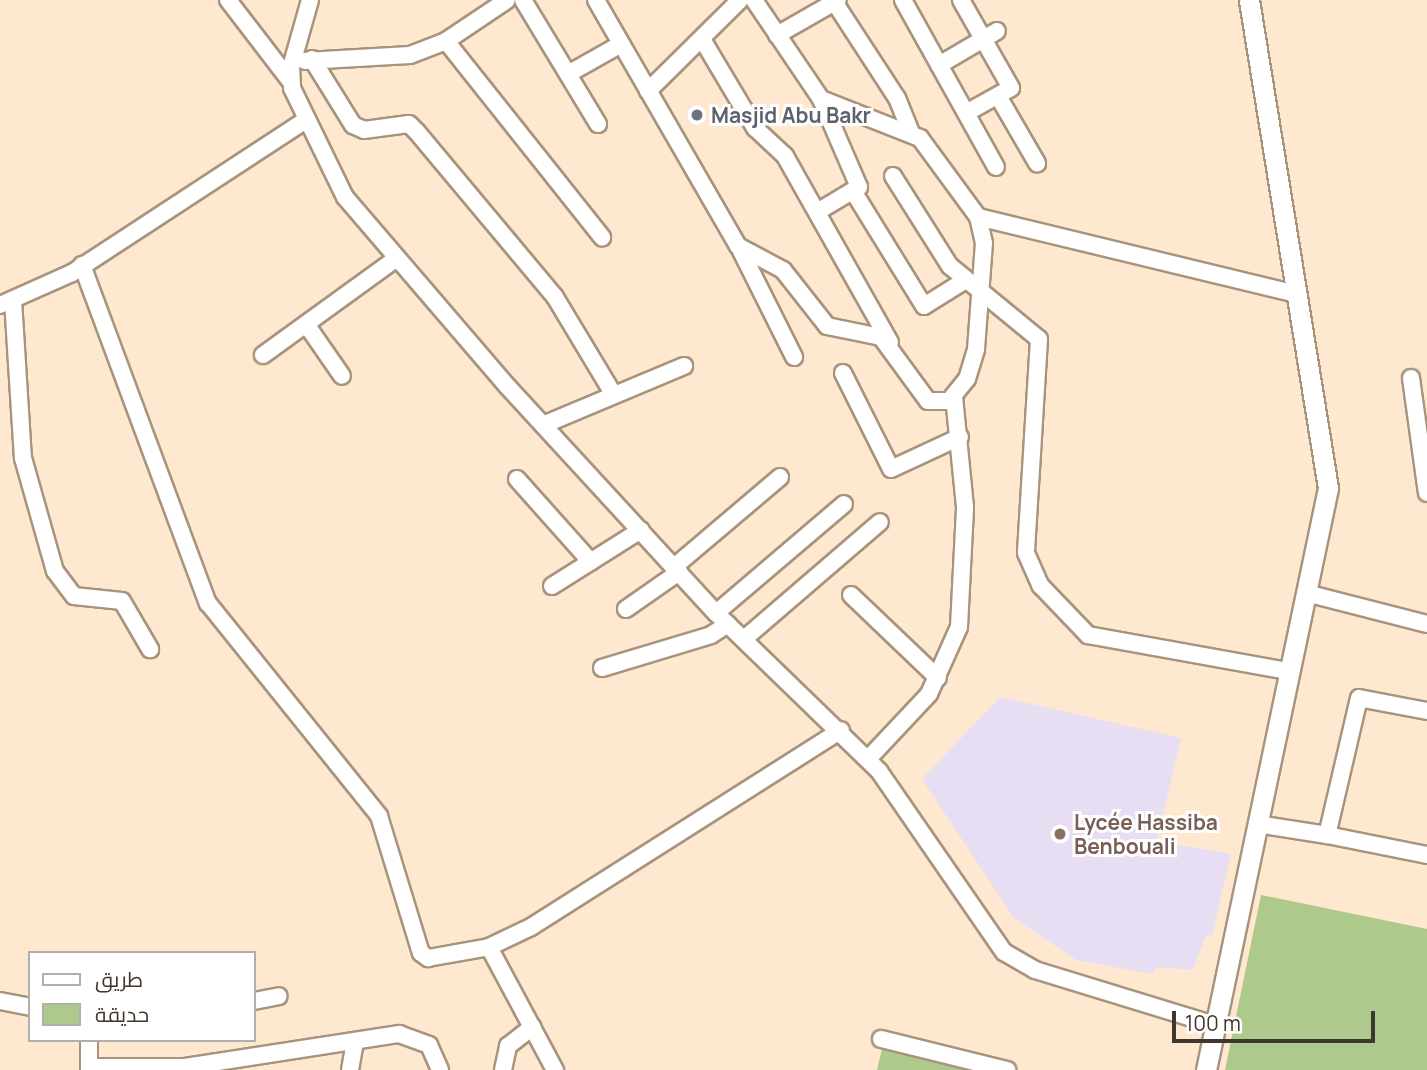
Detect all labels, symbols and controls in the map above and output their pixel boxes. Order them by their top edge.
place label: Masjid Abu Bakr [711,102,871,128]
marker: Masjid Abu Bakr [689,107,705,123]
place label: Lycée Hassiba Benbouali [1074,809,1218,859]
marker: Lycée Hassiba Benbouali [1052,826,1068,842]
legend [28,951,256,1042]
text: طريق [95,965,143,993]
scale bar [1175,996,1378,1040]
text: حديقة [95,1000,149,1028]
text: 100 m [1185,1009,1241,1037]

